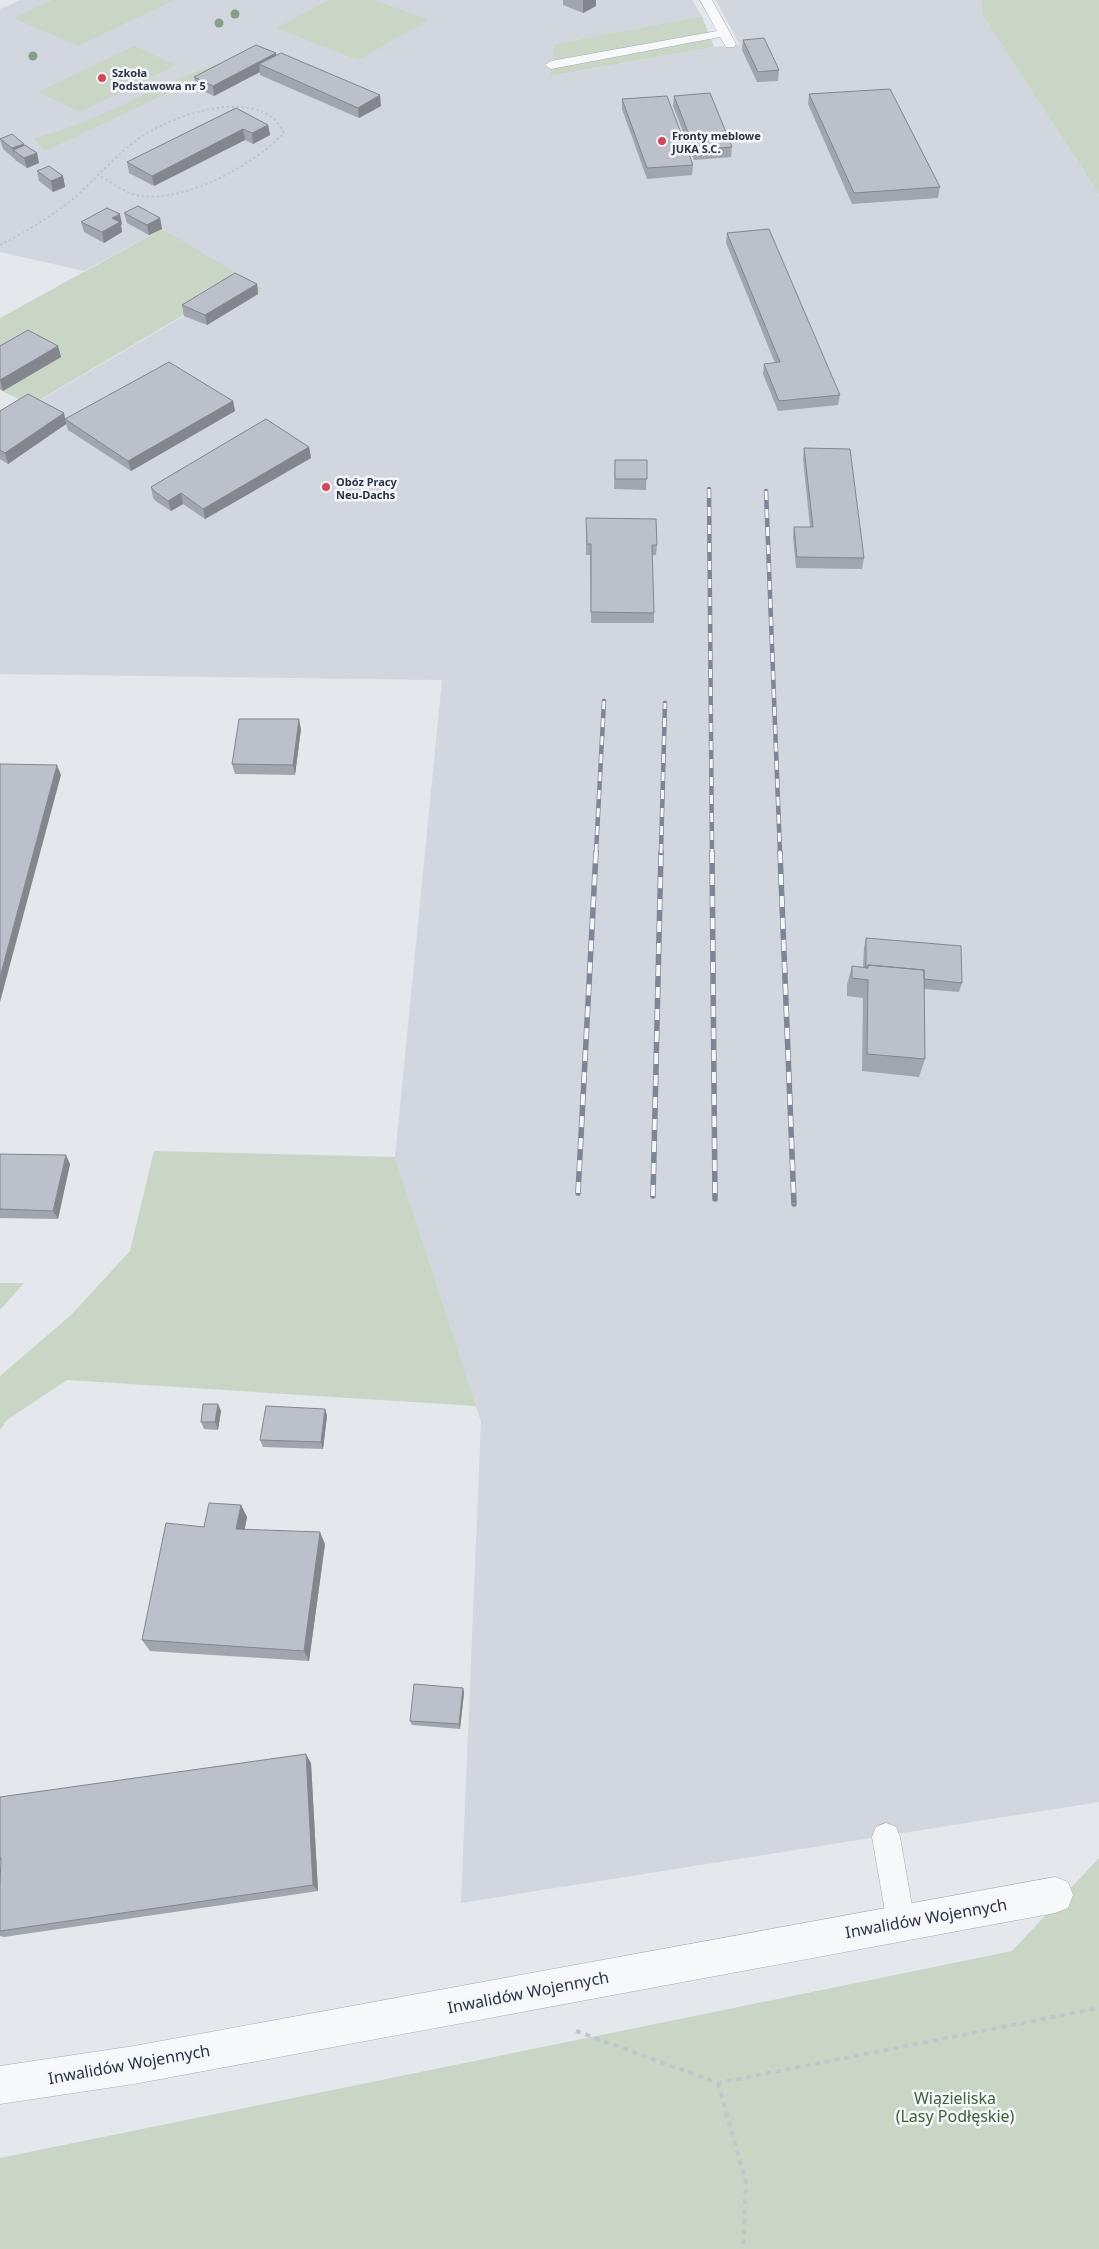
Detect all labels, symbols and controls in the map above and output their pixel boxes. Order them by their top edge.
place label: Szkoła Podstawowa nr 5 [112,65,206,93]
marker: Szkoła Podstawowa nr 5 [96,72,108,84]
place label: Fronty meblowe JUKA S.C. [671,128,761,156]
marker: Fronty meblowe JUKA S.C. [656,135,668,147]
place label: Obóz Pracy Neu-Dachs [336,474,397,502]
marker: Obóz Pracy Neu-Dachs [320,481,332,493]
street label: Inwalidów Wojennych [843,1893,1009,1943]
street label: Inwalidów Wojennych [445,1966,611,2018]
street label: Inwalidów Wojennych [46,2039,212,2089]
park label: Wiązieliska (Lasy Podłęskie) [896,2087,1015,2127]

